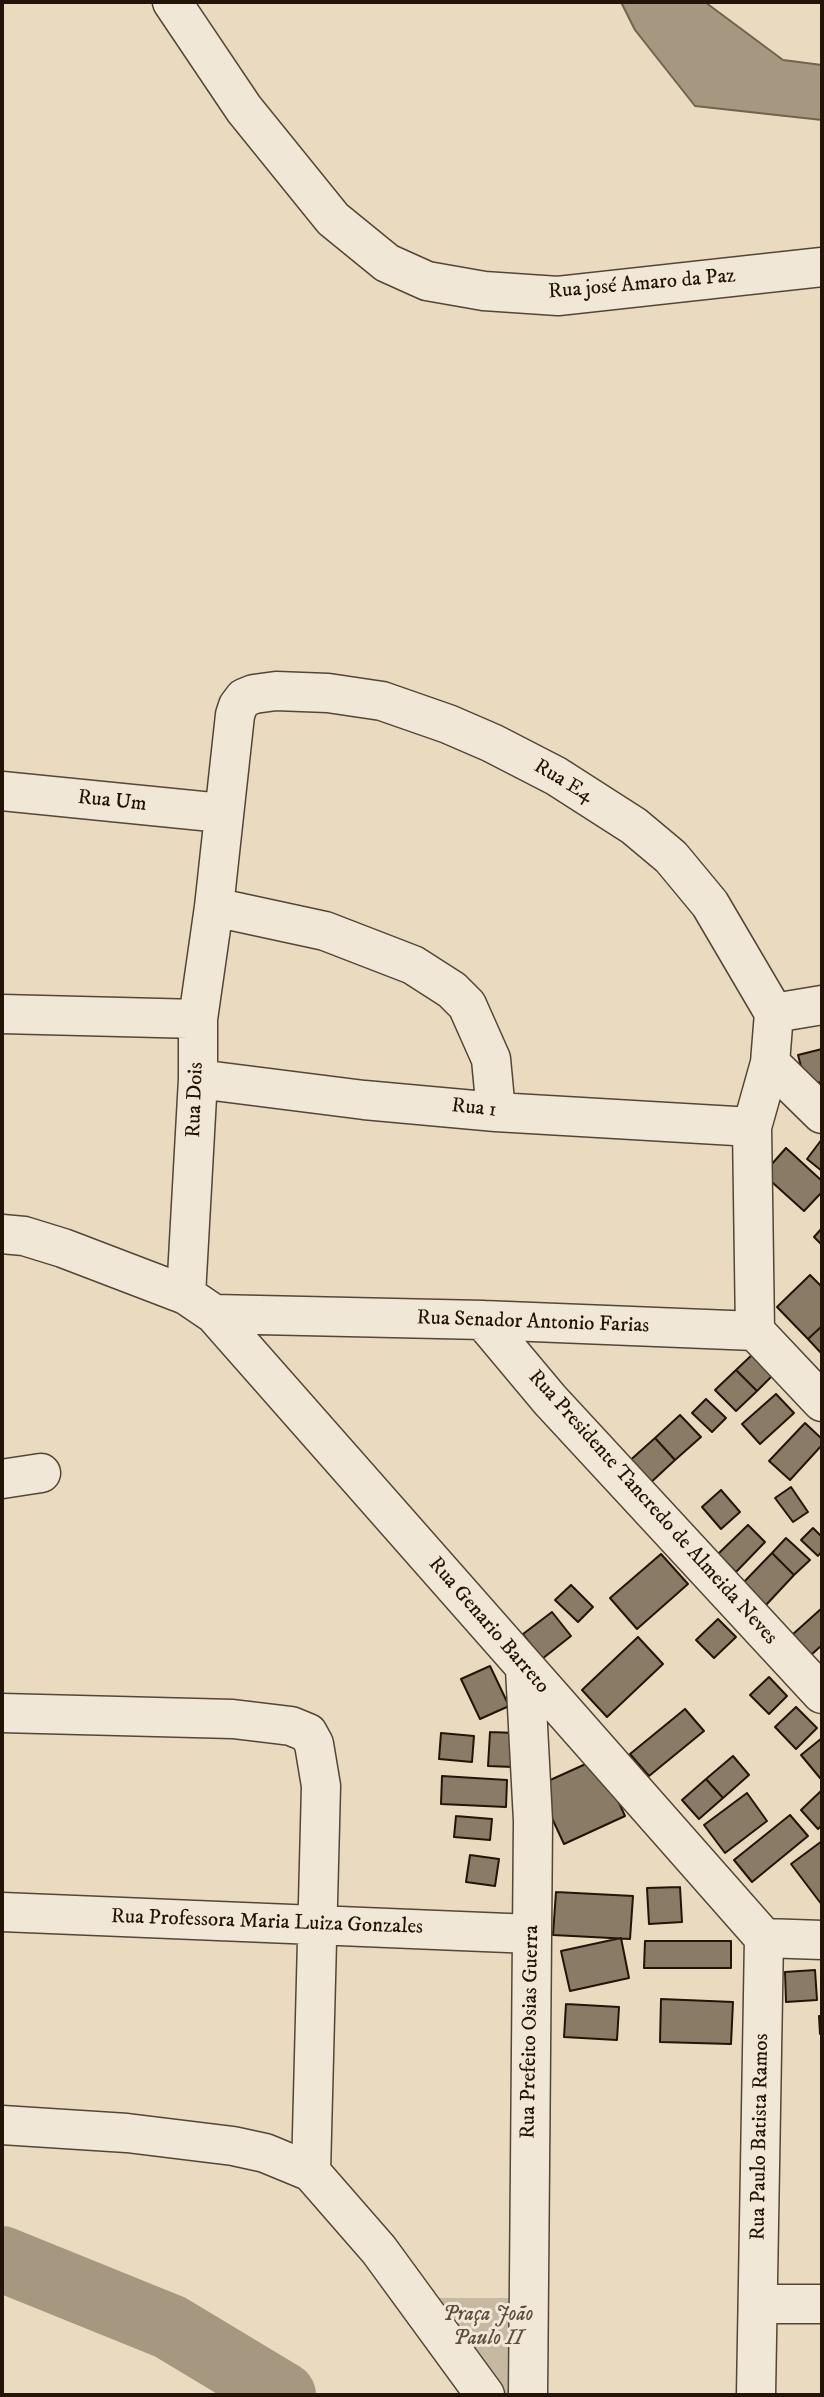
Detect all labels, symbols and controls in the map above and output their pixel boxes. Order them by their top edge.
street label: Rua josé Amaro da Paz [547,264,737,306]
street label: Rua E4 [529,755,597,809]
street label: Rua Um [76,786,148,818]
street label: Rua Dois [182,1062,210,1138]
street label: Rua 1 [450,1094,498,1124]
street label: Rua Senador Antonio Farias [416,1306,650,1340]
street label: Rua Presidente Tancredo de Almeida Neves [522,1366,782,1650]
street label: Rua Genario Barreto [422,1553,554,1699]
street label: Rua Professora Maria Luiza Gonzales [111,1905,423,1941]
street label: Rua Prefeito Osias Guerra [517,1925,545,2139]
street label: Rua Paulo Batista Ramos [747,2033,775,2241]
park label: Praça João Paulo II [443,2303,533,2353]

